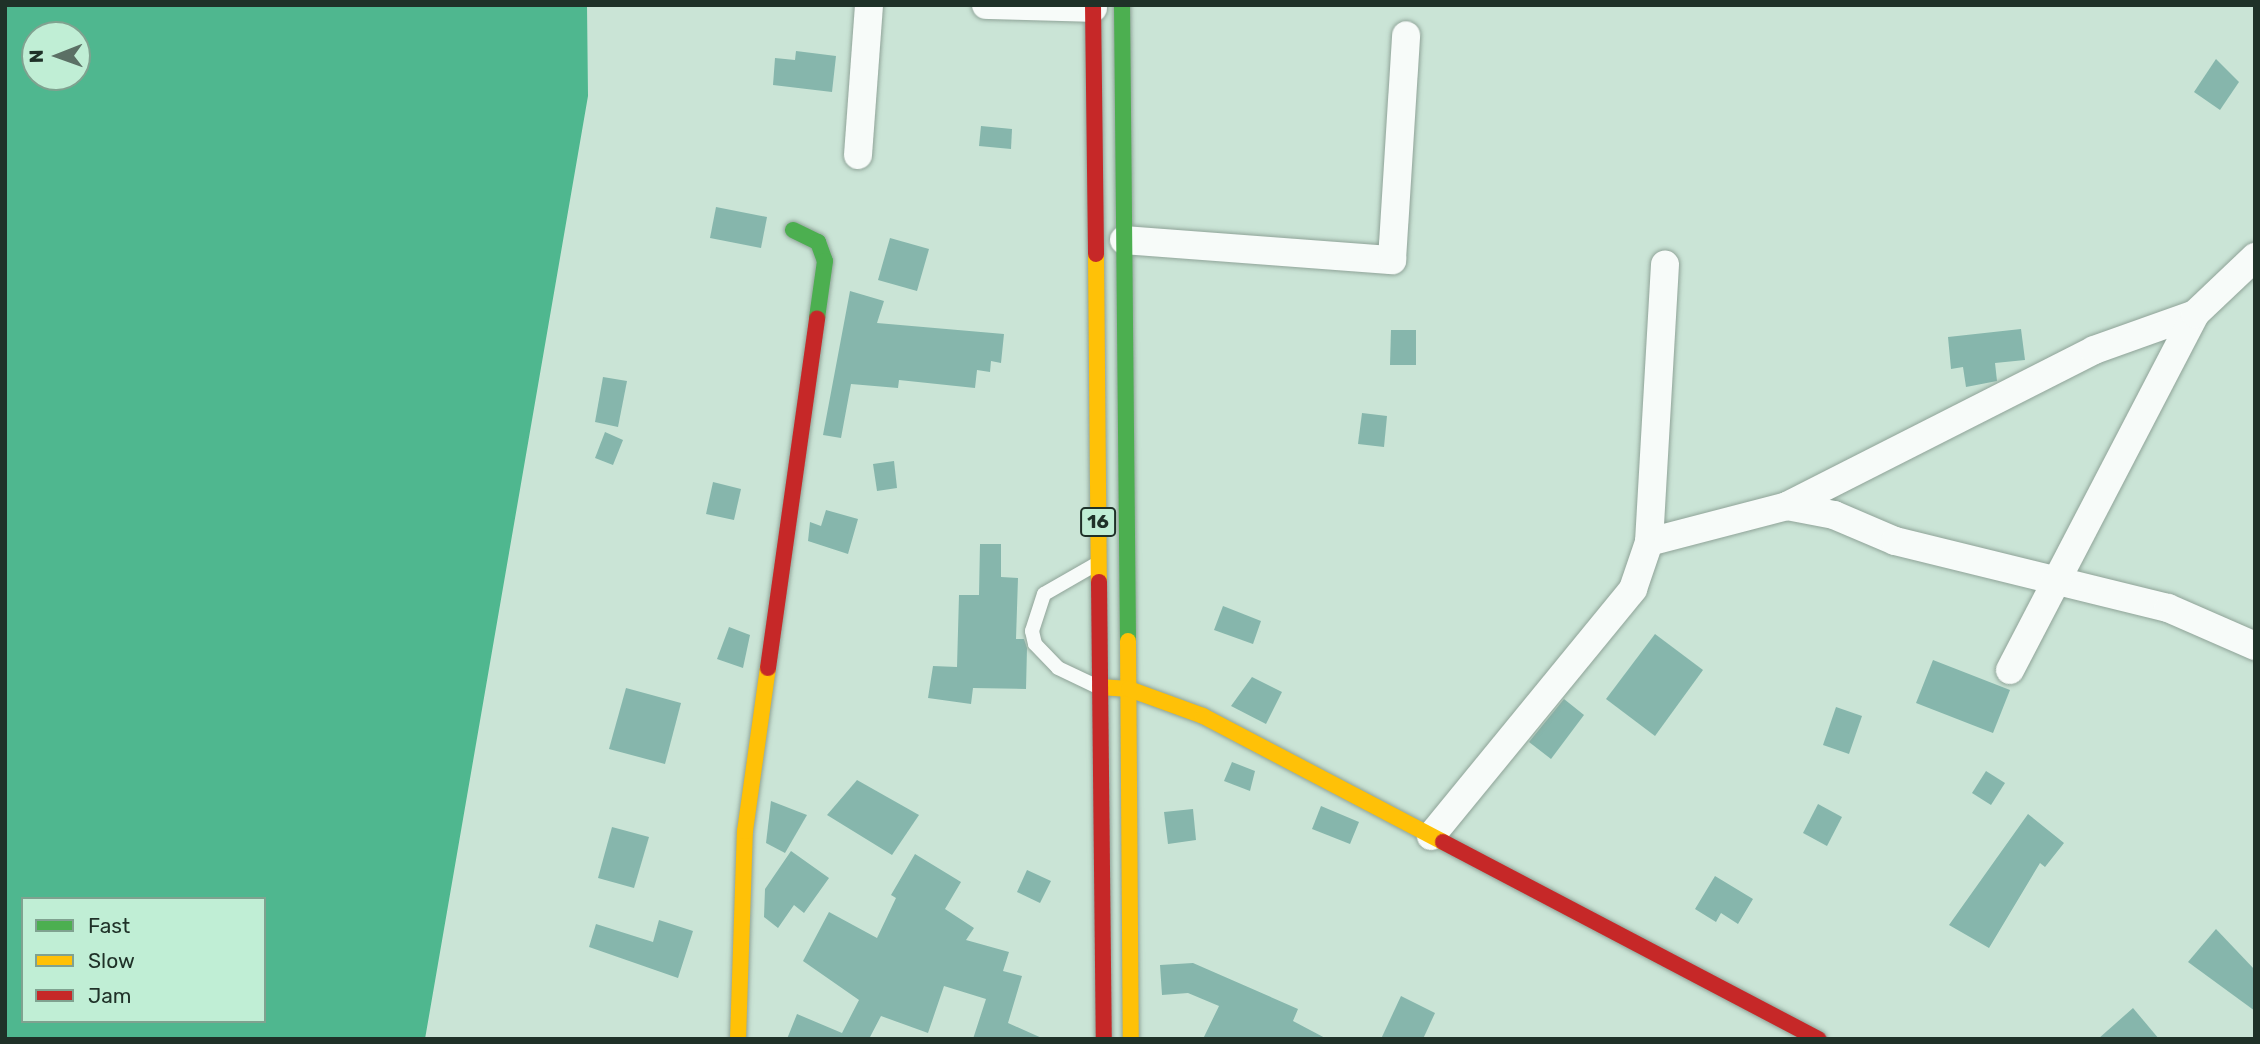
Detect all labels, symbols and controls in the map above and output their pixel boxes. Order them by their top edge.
north arrow [21,21,91,91]
text: N [25,49,48,63]
road number: 16 [1079,506,1117,538]
legend [21,897,266,1023]
text: Fast [88,913,130,938]
text: Slow [88,948,135,973]
text: Jam [88,983,132,1008]

